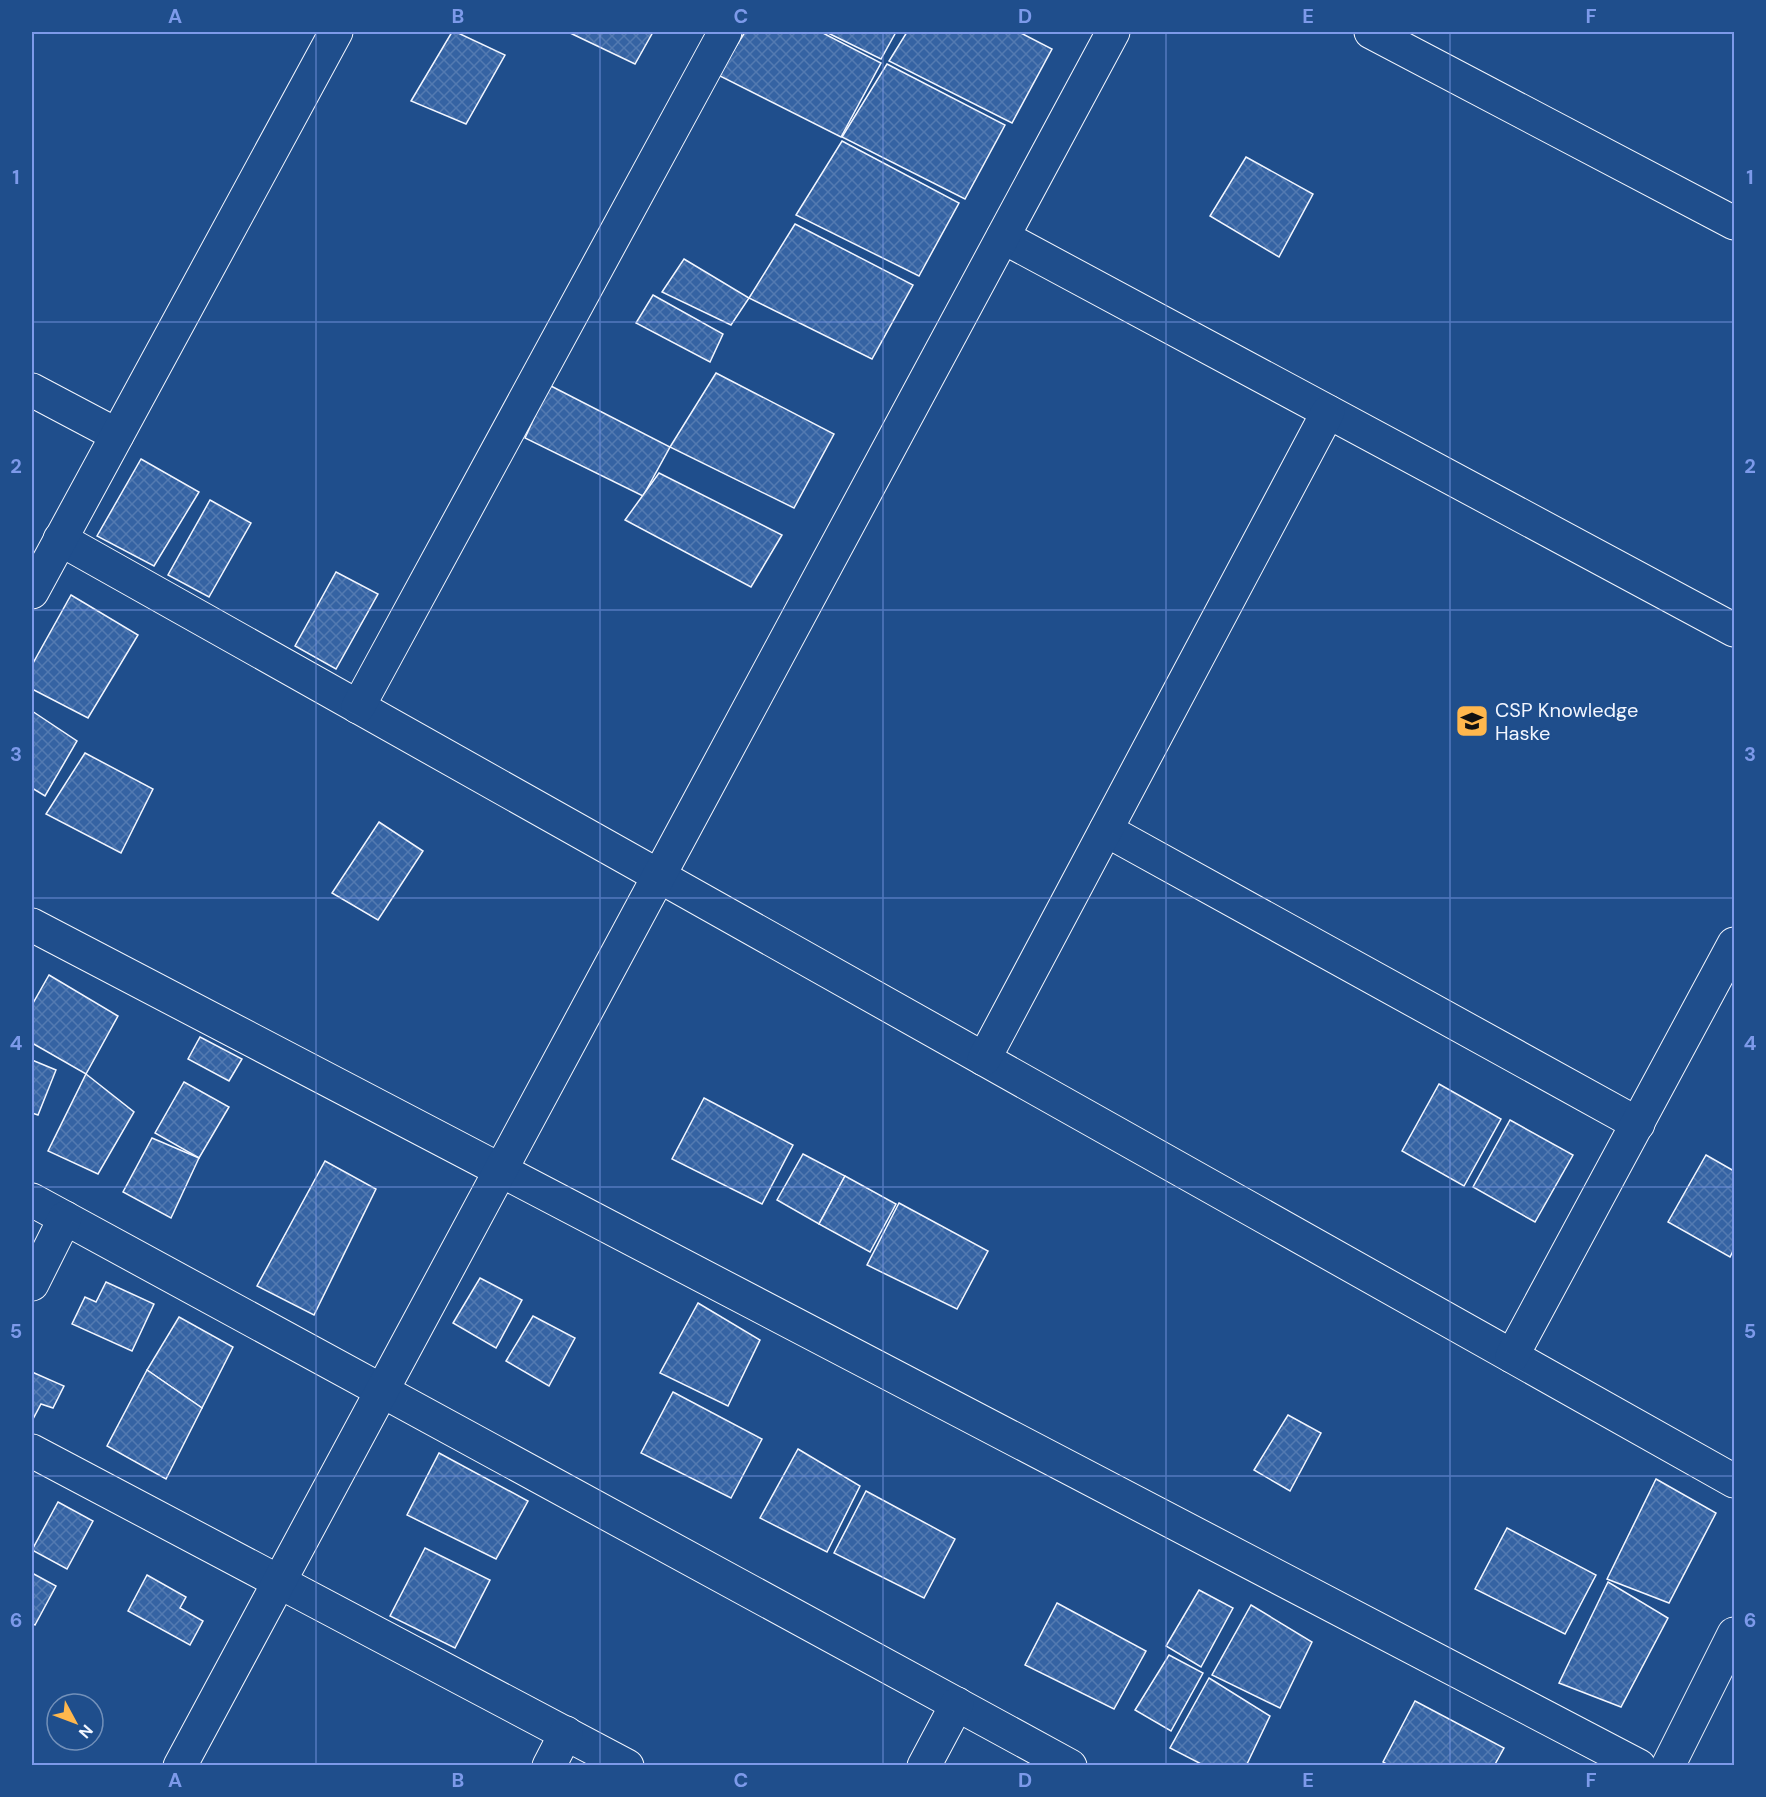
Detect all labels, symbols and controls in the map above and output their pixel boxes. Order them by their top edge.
text: A [168,3,182,29]
text: B [452,3,464,29]
text: C [734,3,748,29]
text: D [1018,3,1032,29]
text: E [1302,3,1314,29]
text: F [1585,3,1597,29]
text: 1 [12,164,20,190]
text: 1 [1746,164,1754,190]
text: 2 [10,453,22,479]
text: 2 [1744,453,1756,479]
place label: CSP Knowledge Haske [1495,697,1638,746]
school or university icon: CSP Knowledge Haske [1454,703,1490,739]
text: 3 [10,741,22,767]
text: 3 [1744,741,1756,767]
text: 4 [10,1030,23,1056]
text: 4 [1744,1030,1757,1056]
text: 5 [10,1318,22,1344]
text: 5 [1744,1318,1756,1344]
text: 6 [10,1607,22,1633]
text: 6 [1744,1607,1756,1633]
north arrow [45,1692,105,1752]
text: N [74,1720,98,1743]
text: A [168,1767,182,1793]
text: B [452,1767,464,1793]
text: C [734,1767,748,1793]
text: D [1018,1767,1032,1793]
text: E [1302,1767,1314,1793]
text: F [1585,1767,1597,1793]

